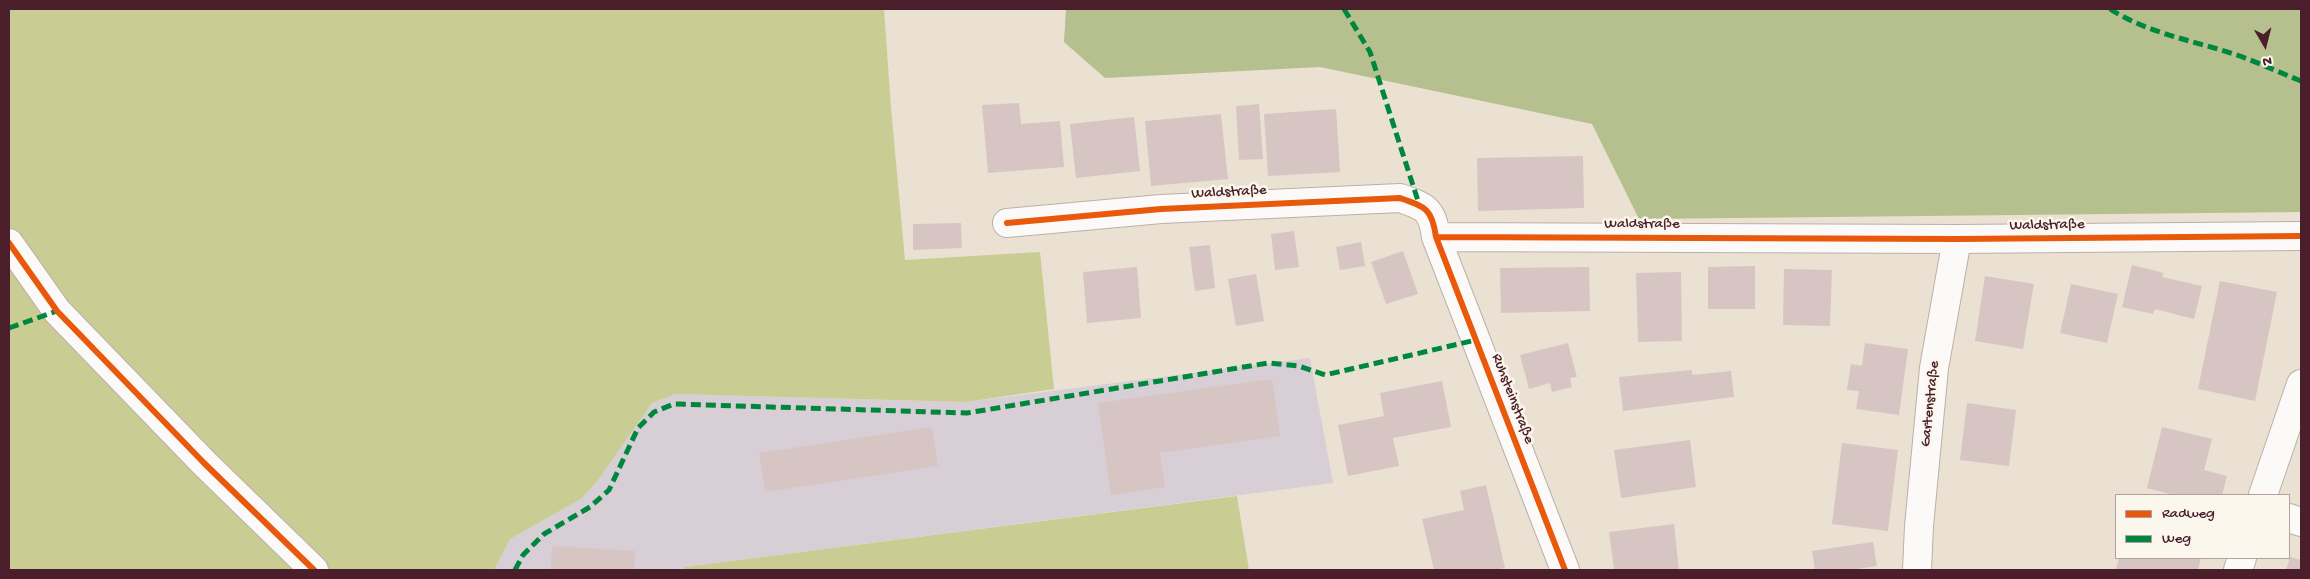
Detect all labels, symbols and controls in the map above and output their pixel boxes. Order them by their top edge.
north arrow [2240,20,2290,70]
text: N [2261,51,2273,69]
street label: Waldstraße [1191,182,1267,204]
street label: Waldstraße [1604,216,1680,234]
street label: Waldstraße [2009,216,2085,236]
street label: Ruhsteinstraße [1487,351,1537,447]
street label: Gartenstraße [1918,360,1944,448]
legend [2115,494,2290,559]
text: Radweg [2162,505,2215,523]
text: Weg [2162,530,2191,548]

